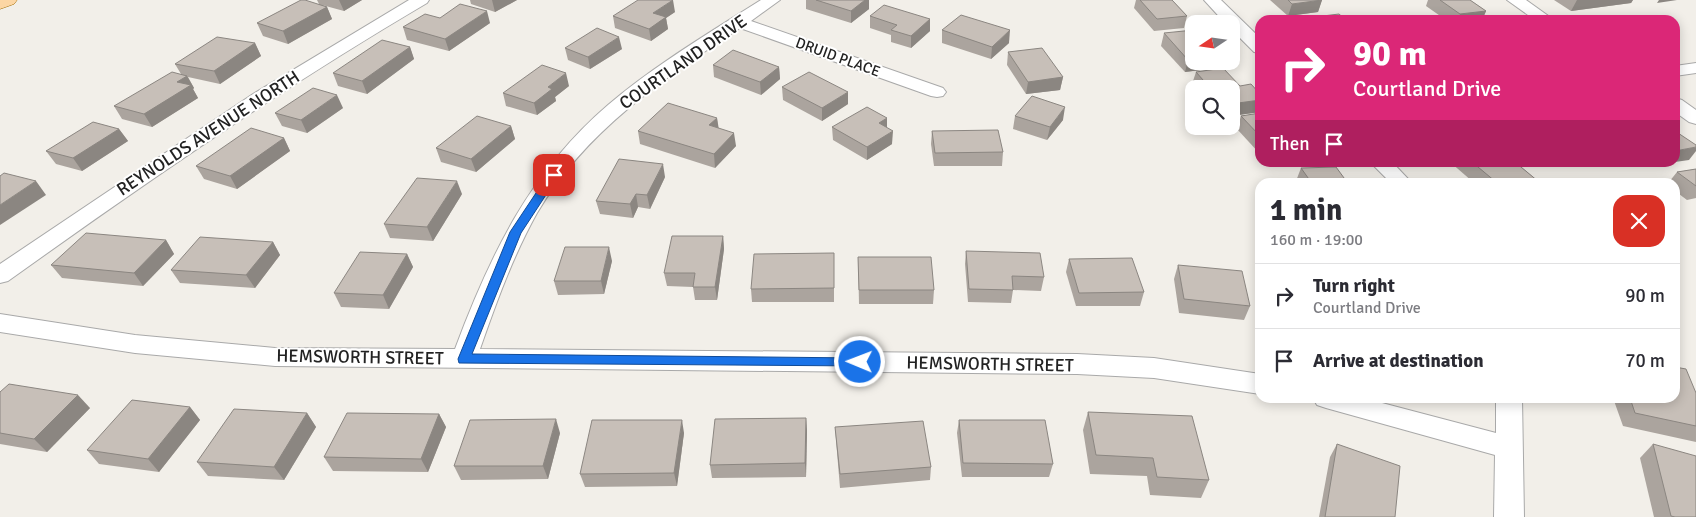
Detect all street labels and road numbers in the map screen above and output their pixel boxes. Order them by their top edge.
street label: COURTLAND DRIVE [615,10,751,114]
street label: DRUID PLACE [793,33,883,81]
street label: REYNOLDS AVENUE NORTH [112,66,304,200]
street label: HEMSWORTH STREET [276,345,444,369]
street label: HEMSWORTH STREET [906,352,1074,376]

